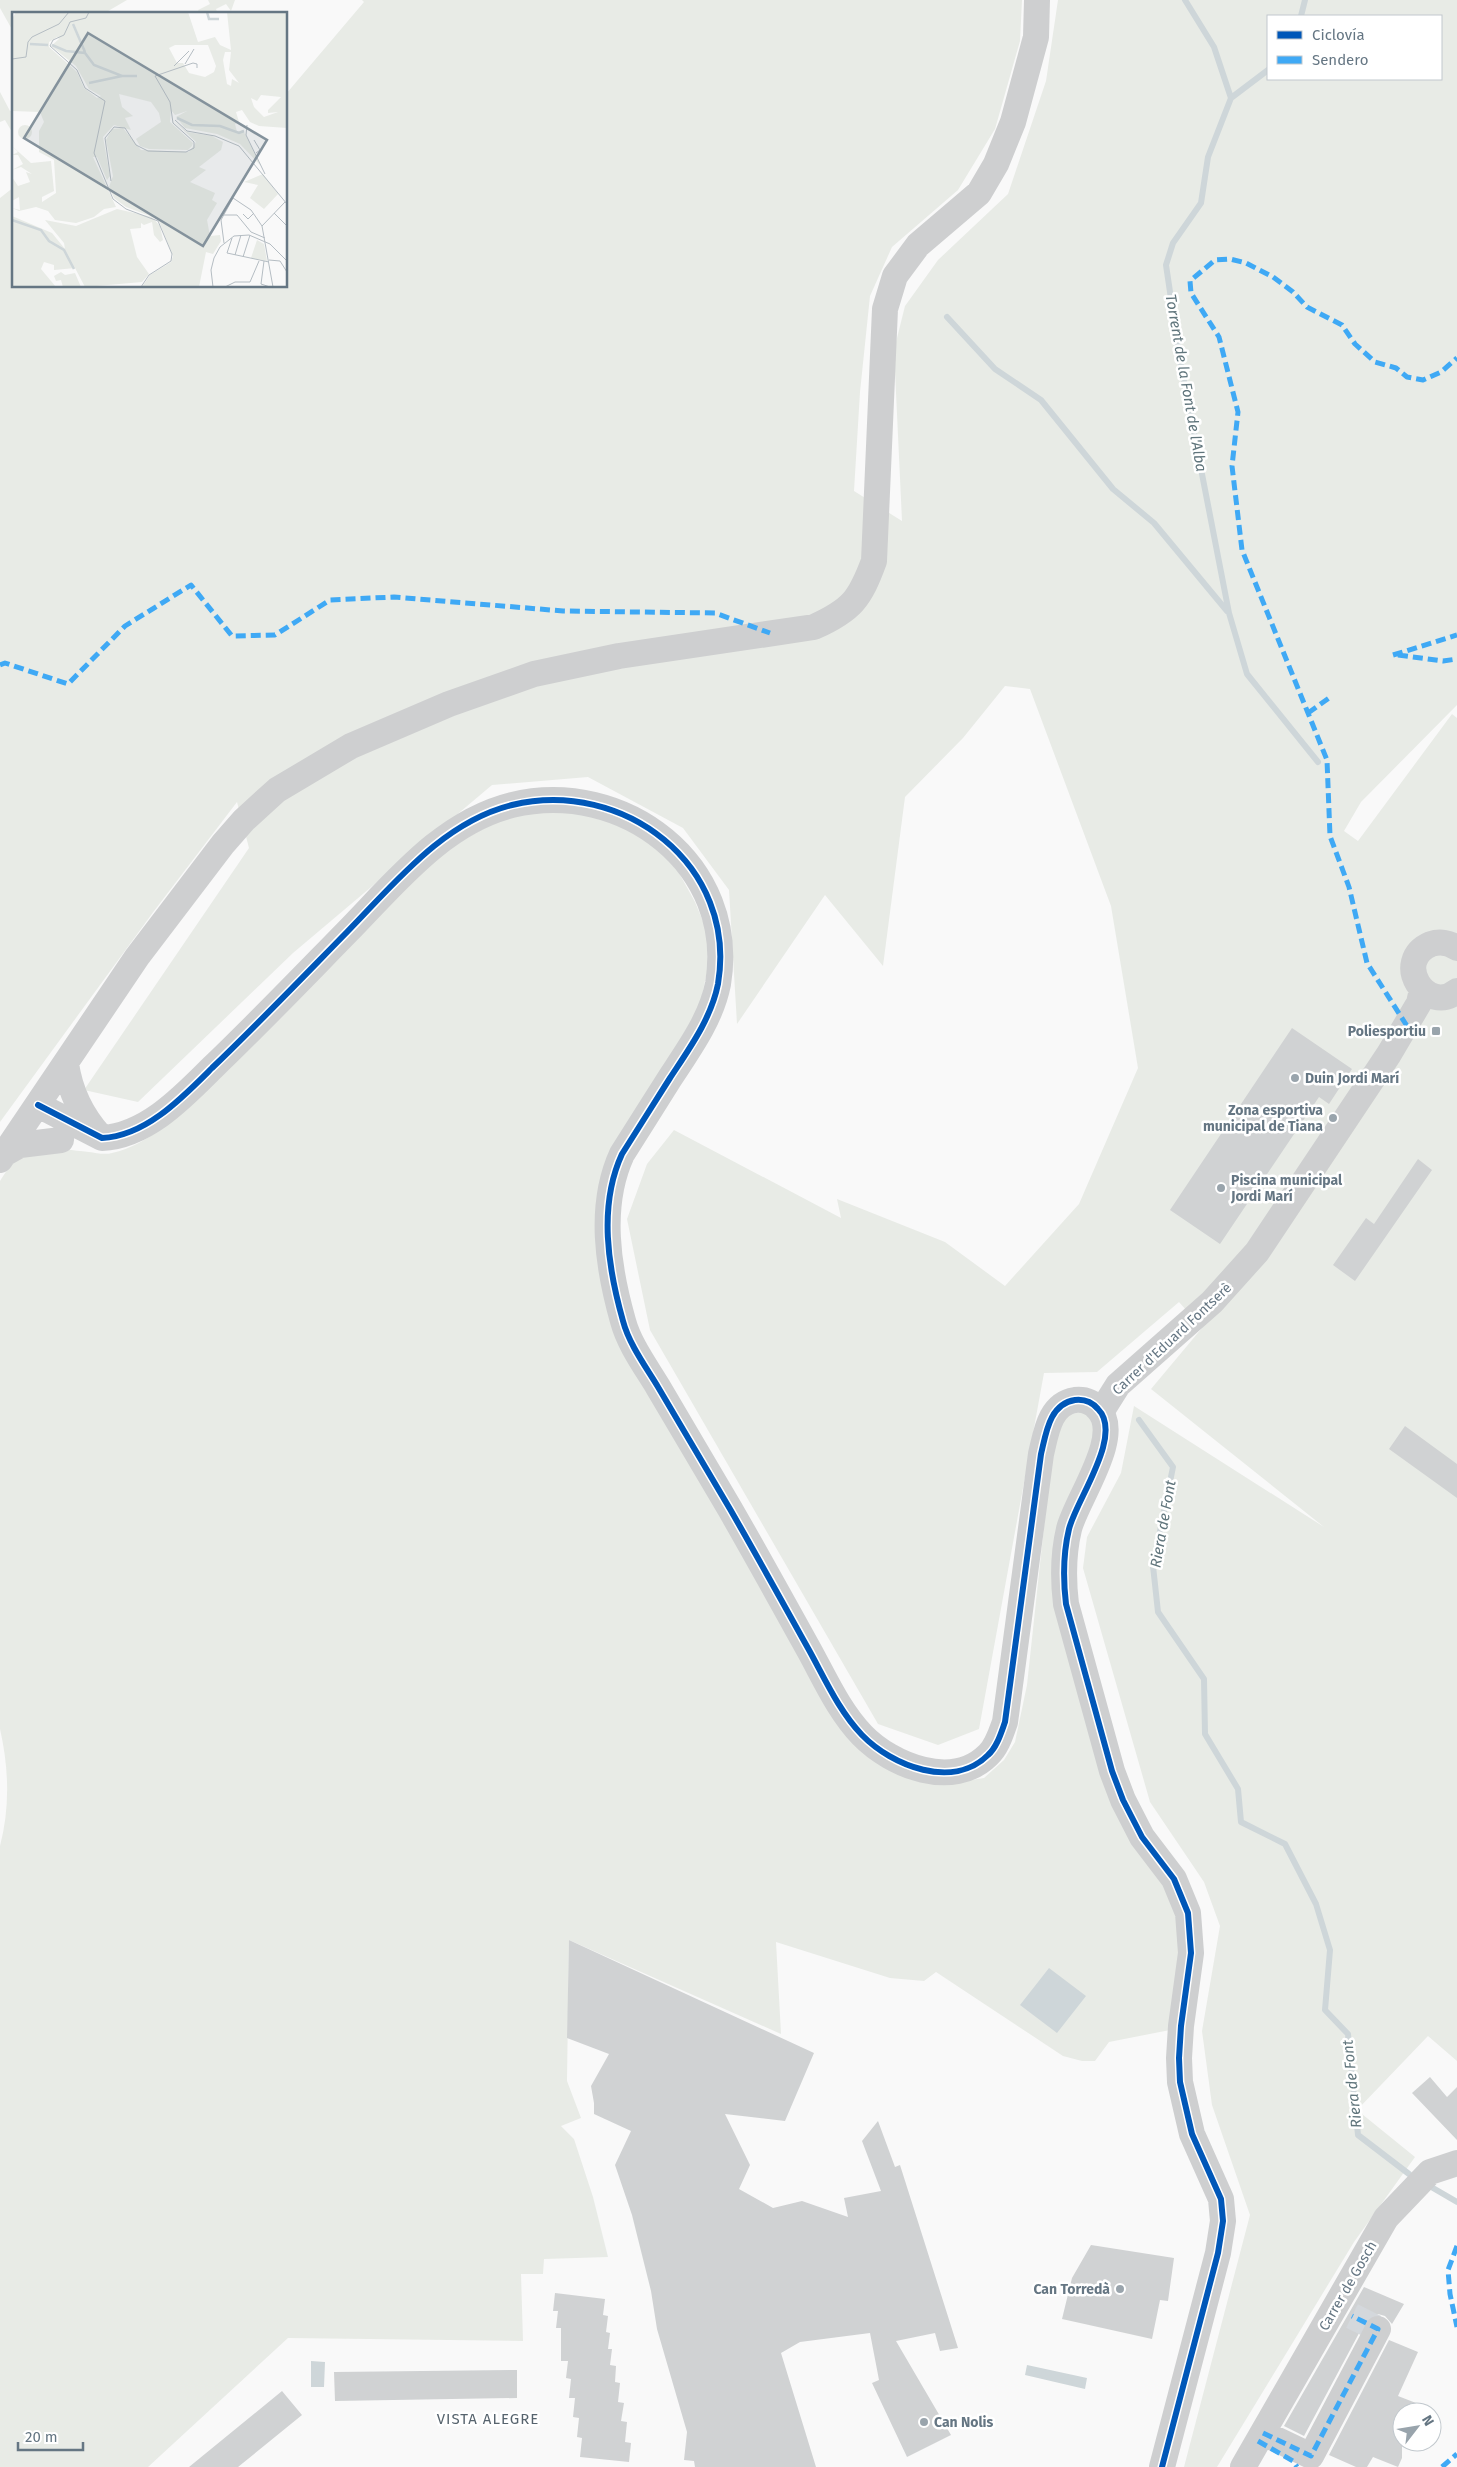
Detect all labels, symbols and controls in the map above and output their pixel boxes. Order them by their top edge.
inset map [12,12,288,288]
legend [1267,15,1442,80]
text: Ciclovía [1312,26,1365,44]
text: Sendero [1312,51,1368,69]
water label: Torrent de la Font de l'Alba [1162,293,1210,473]
place label: Poliesportiu [1348,1023,1426,1040]
marker: Poliesportiu [1430,1025,1442,1037]
place label: Duin Jordi Marí [1305,1070,1399,1087]
marker: Duin Jordi Marí [1289,1072,1301,1084]
place label: Zona esportiva municipal de Tiana [1203,1102,1323,1135]
marker: Zona esportiva municipal de Tiana [1327,1112,1339,1124]
place label: Piscina municipal Jordi Marí [1230,1172,1343,1205]
marker: Piscina municipal Jordi Marí [1215,1182,1227,1194]
street label: Carrer d'Eduard Fontserè [1109,1279,1235,1399]
water label: Riera de Font [1146,1478,1180,1569]
water label: Riera de Font [1338,2038,1366,2129]
street label: Carrer de Gosch [1315,2238,1381,2334]
place label: Can Torredà [1033,2281,1110,2298]
marker: Can Torredà [1114,2283,1126,2295]
north arrow [1392,2402,1442,2452]
district label: VISTA ALEGRE [437,2410,539,2428]
text: N [1418,2412,1437,2429]
place label: Can Nolis [934,2414,994,2431]
marker: Can Nolis [918,2416,930,2428]
scale bar [18,2420,82,2452]
text: 20 m [25,2428,58,2446]

